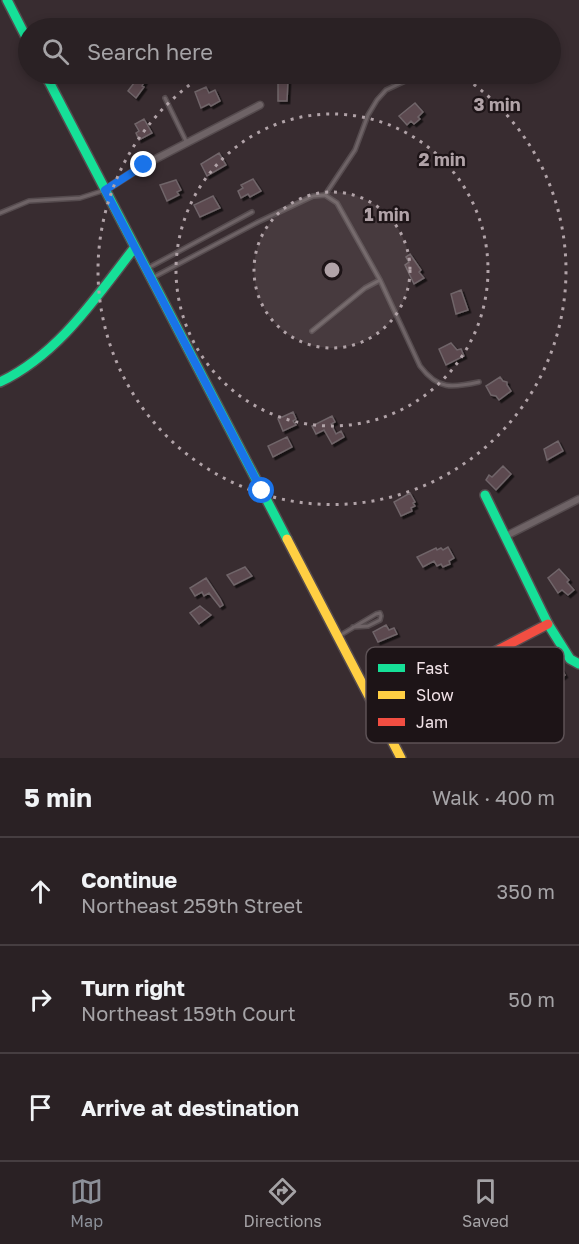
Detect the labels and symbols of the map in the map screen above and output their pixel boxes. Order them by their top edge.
text: 3 min [473,93,521,115]
text: 2 min [418,148,466,170]
route end [130,151,156,177]
text: 1 min [364,203,410,225]
centre of rings [322,260,342,280]
route start [248,477,274,503]
legend [366,647,564,743]
text: Fast [416,658,449,678]
text: Slow [416,685,454,705]
text: Jam [416,712,448,732]

